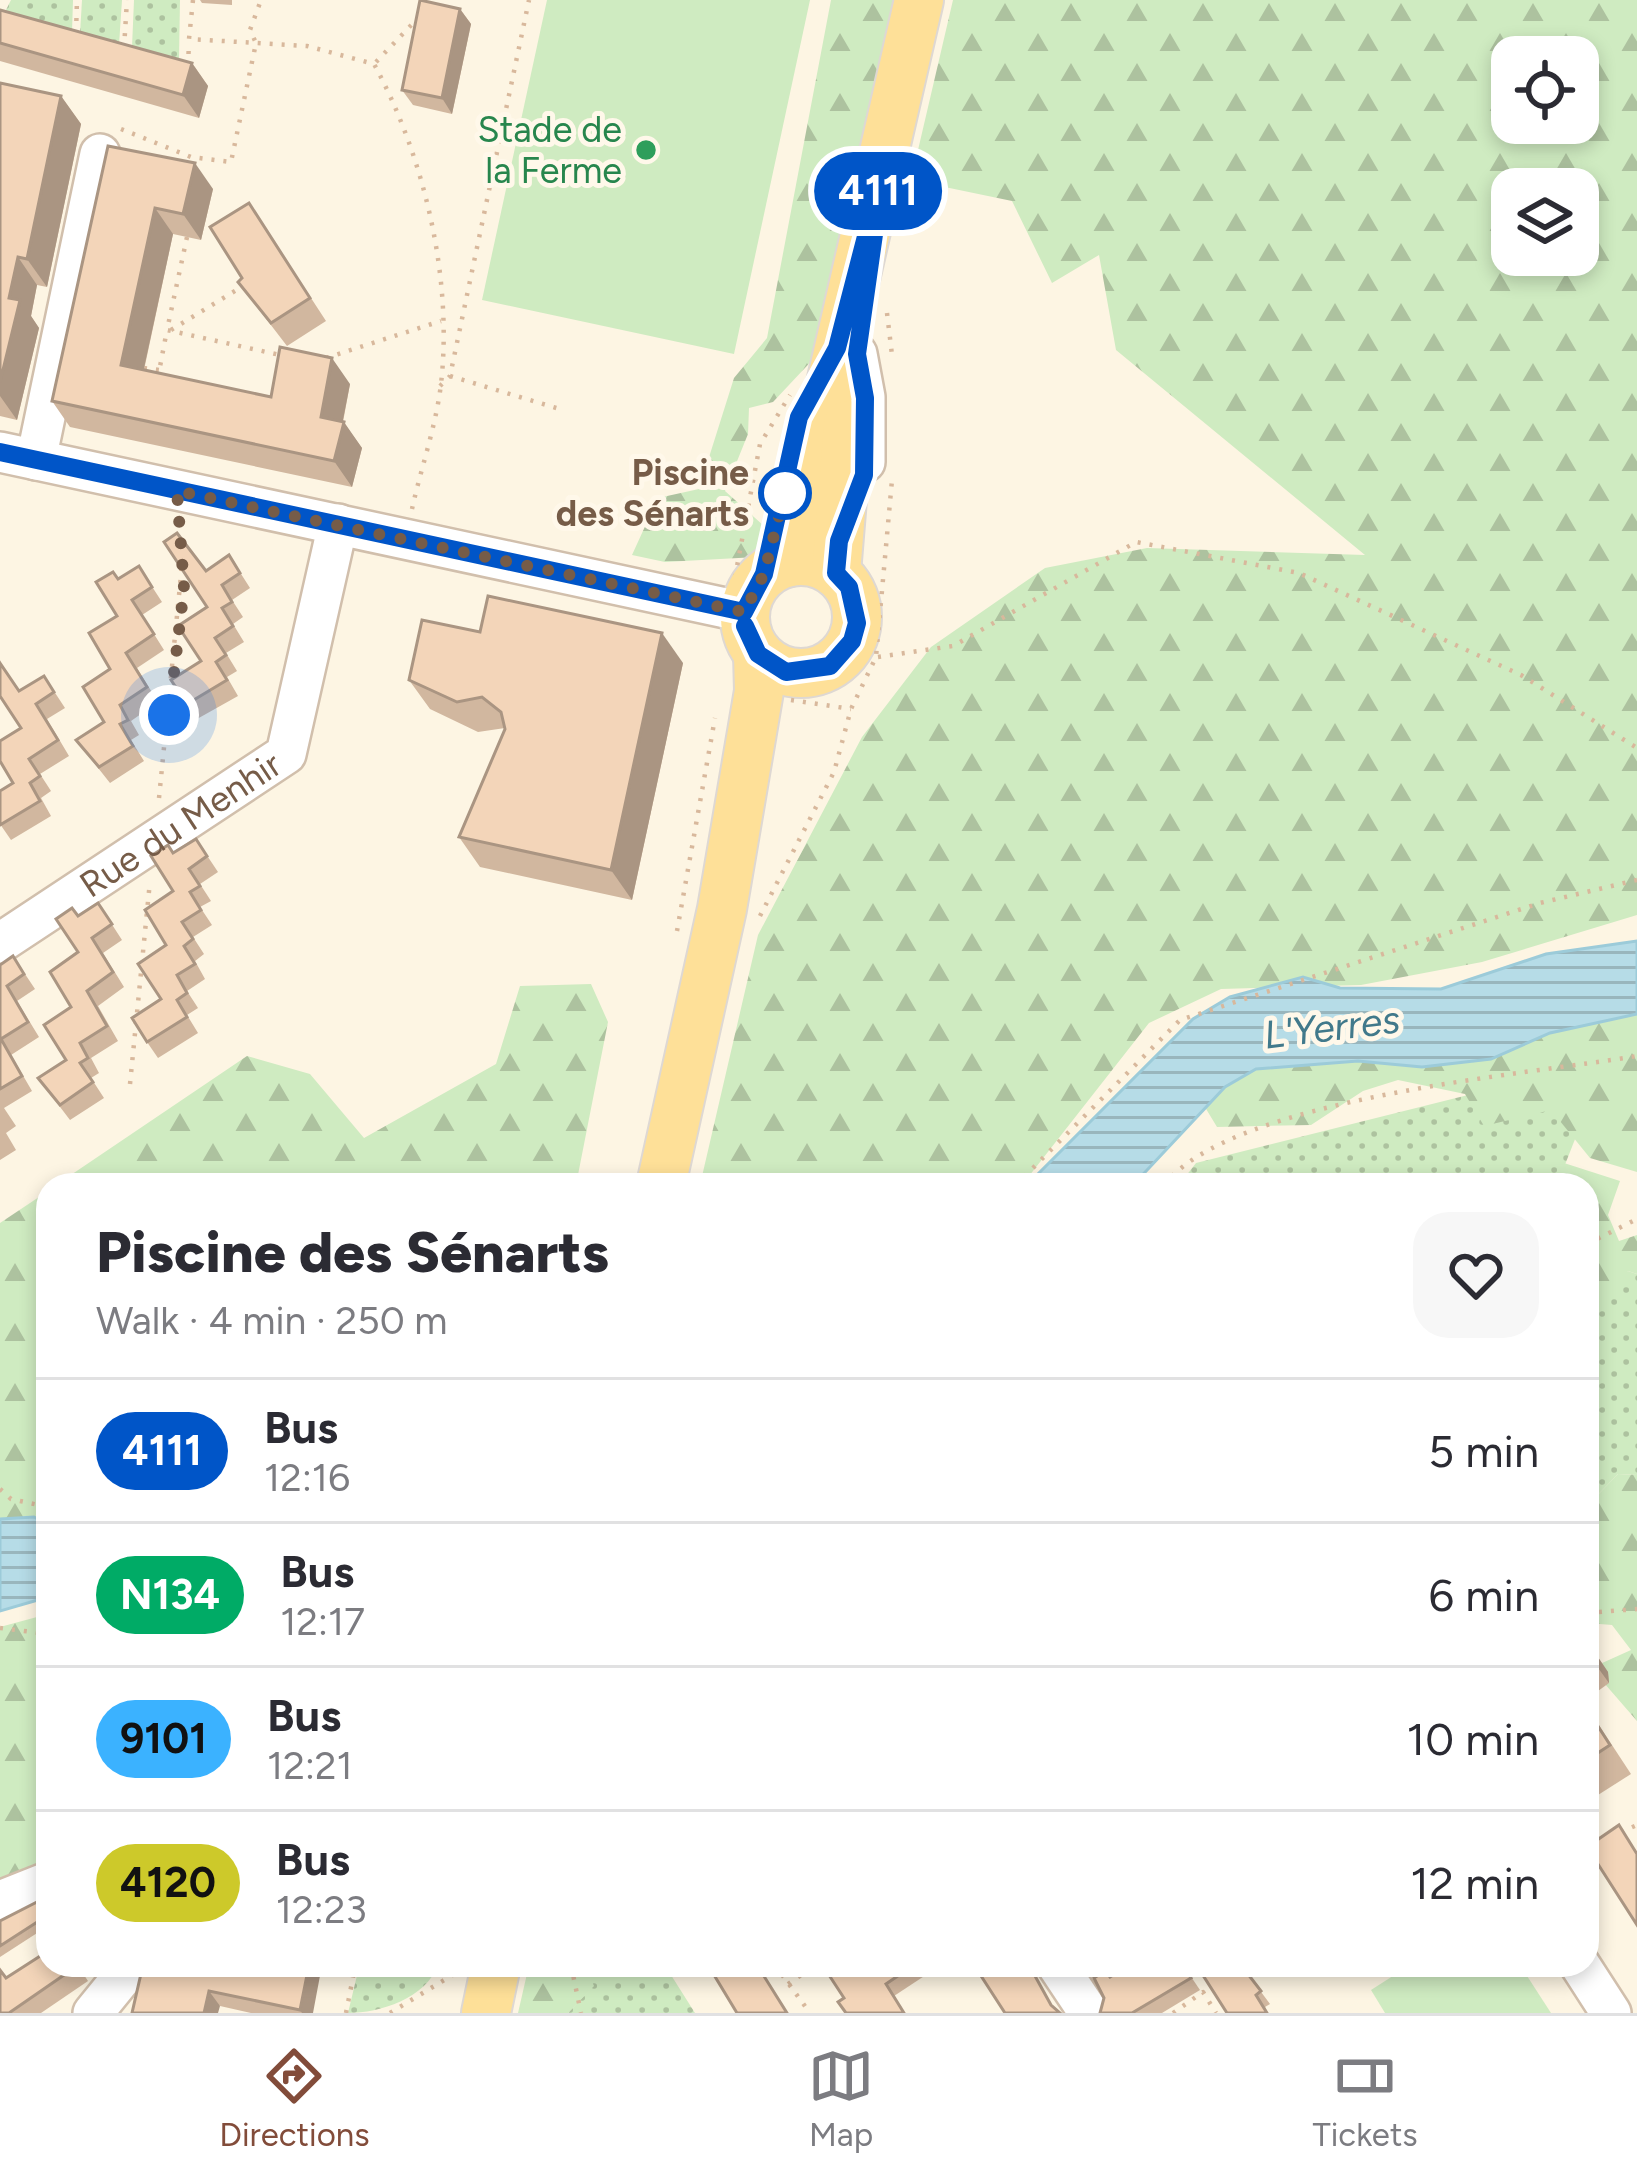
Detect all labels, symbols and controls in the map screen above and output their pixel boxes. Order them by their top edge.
map controls [1491,36,1599,276]
button: locate [1491,36,1599,144]
place label: Stade de la Ferme [478,108,622,192]
marker: Stade de la Ferme [633,137,659,163]
line badge: 4111 [794,152,962,230]
text: 4111 [838,165,918,216]
button: layers [1491,168,1599,276]
place label: Piscine des Sénarts [556,451,749,535]
marker: Piscine des Sénarts [760,468,810,518]
your location [139,685,199,745]
street label: Rue du Menhir [72,742,289,906]
water label: L'Yerres [1261,995,1403,1059]
button: heart [1413,1212,1539,1338]
text: Piscine des Sénarts [96,1218,609,1286]
text: Walk · 4 min · 250 m [96,1297,447,1344]
text: Bus [264,1400,338,1454]
text: 5 min [1428,1424,1539,1478]
text: 4111 [122,1425,202,1476]
text: 12:16 [264,1454,350,1501]
text: Bus [280,1544,354,1598]
text: 6 min [1429,1568,1539,1622]
text: N134 [120,1569,220,1620]
text: 12:17 [280,1598,365,1645]
text: Bus [267,1688,341,1742]
text: 10 min [1407,1712,1539,1766]
text: 9101 [120,1713,207,1764]
text: 12:21 [267,1742,353,1789]
text: Bus [276,1832,350,1886]
text: 12 min [1410,1856,1539,1910]
text: 4120 [120,1857,216,1908]
text: 12:23 [276,1886,367,1933]
tab: Directions [219,2043,370,2154]
tab: Map [808,2043,874,2154]
tab: Tickets [1313,2043,1418,2154]

